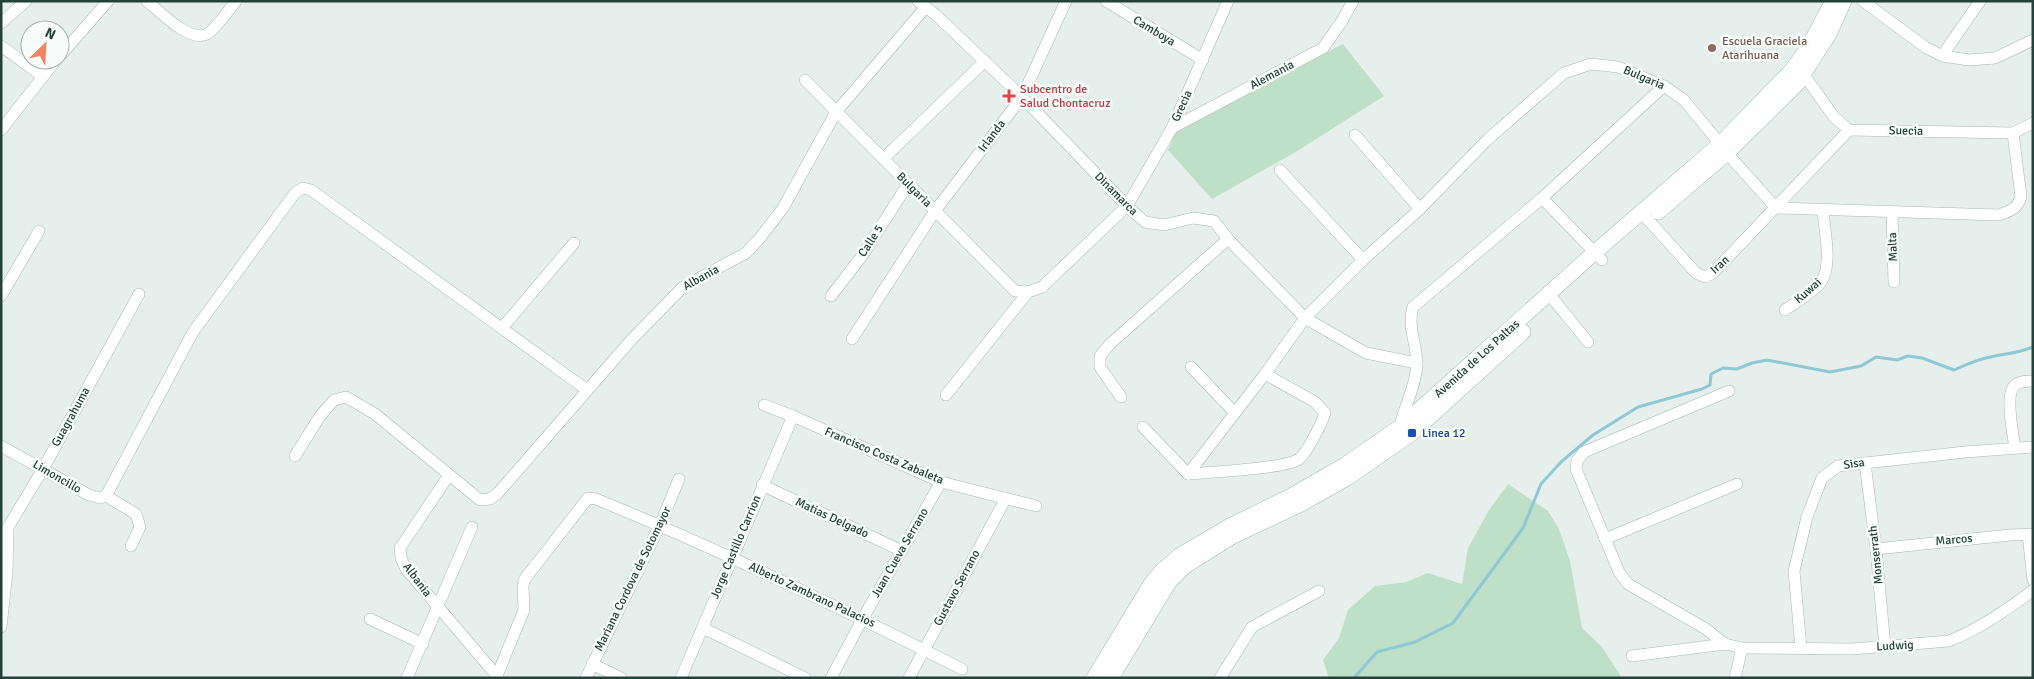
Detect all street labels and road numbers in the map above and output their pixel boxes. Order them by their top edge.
street label: Camboya [1130,13,1178,49]
street label: Alemania [1247,57,1297,93]
street label: Bulgaria [1621,63,1667,93]
street label: Grecia [1168,88,1196,124]
street label: Irlanda [975,117,1009,155]
street label: Suecia [1889,123,1923,139]
street label: Bulgaria [893,169,935,211]
street label: Dinamarca [1091,169,1141,219]
street label: Calle 5 [855,222,887,260]
street label: Malta [1885,232,1901,262]
street label: Iran [1707,253,1733,277]
street label: Albania [680,262,722,294]
street label: Kuwai [1791,275,1825,307]
street label: Avenida de Los Paltas [1431,317,1523,401]
street label: Guagrahuma [48,385,94,449]
street label: Francisco Costa Zabaleta [822,424,946,488]
street label: Sisa [1842,455,1866,473]
street label: Limoncillo [30,457,84,497]
street label: Jorge Castillo Carrion [707,493,765,601]
street label: Matias Delgado [793,494,871,542]
street label: Mariana Cordova de Sotomayor [591,504,675,654]
street label: Juan Cueva Serrano [868,505,932,601]
street label: Monserrath [1865,525,1887,585]
street label: Marcos [1935,531,1973,549]
street label: Gustavo Serrano [931,547,983,629]
street label: Alberto Zambrano Palacios [746,559,878,631]
street label: Albania [399,560,435,600]
street label: Ludwig [1876,638,1914,654]

